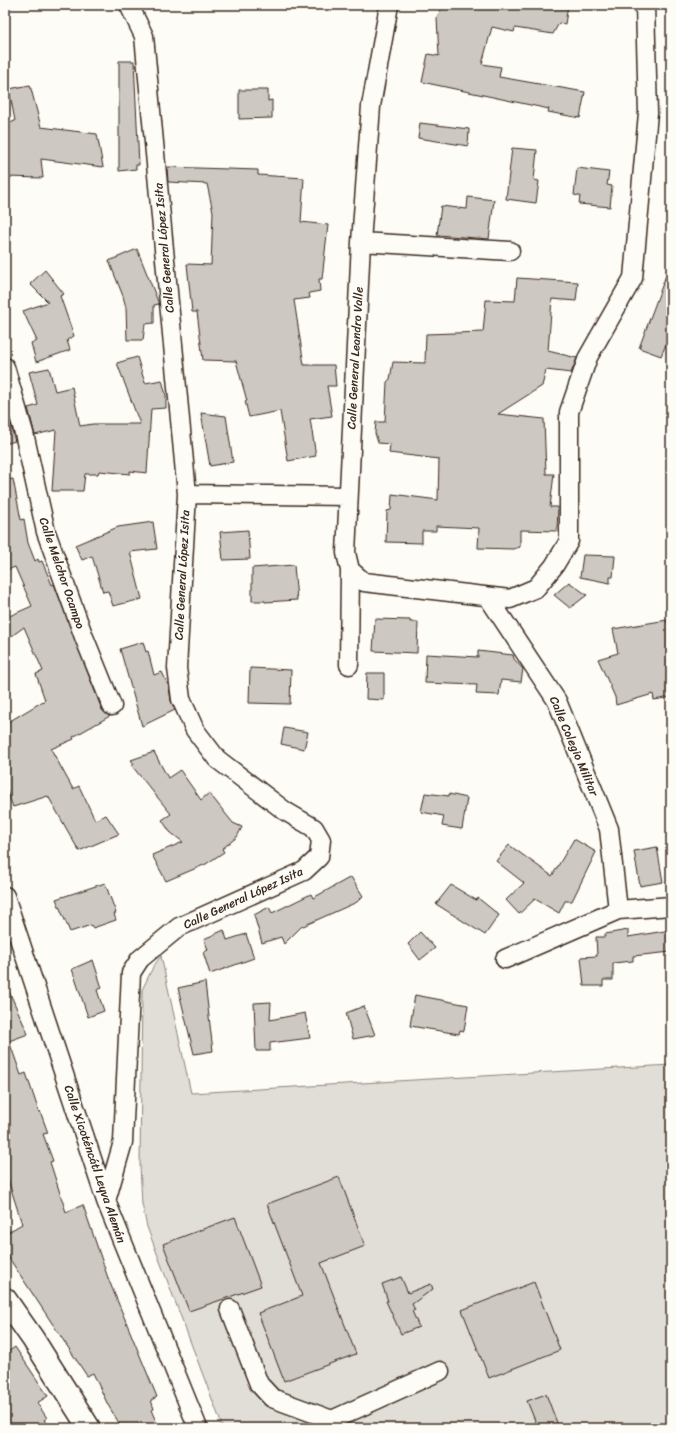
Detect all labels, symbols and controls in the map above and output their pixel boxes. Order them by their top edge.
street label: Calle General López Isita [147,181,181,314]
street label: Calle General Leandro Valle [340,286,370,430]
street label: Calle General López Isita [168,508,196,641]
street label: Calle Melchor Ocampo [33,514,91,632]
street label: Calle Colegio Militar [543,693,605,800]
street label: Calle General López Isita [179,860,307,935]
street label: Calle Xicoténcátl Leyva Alemán [58,1082,133,1247]

